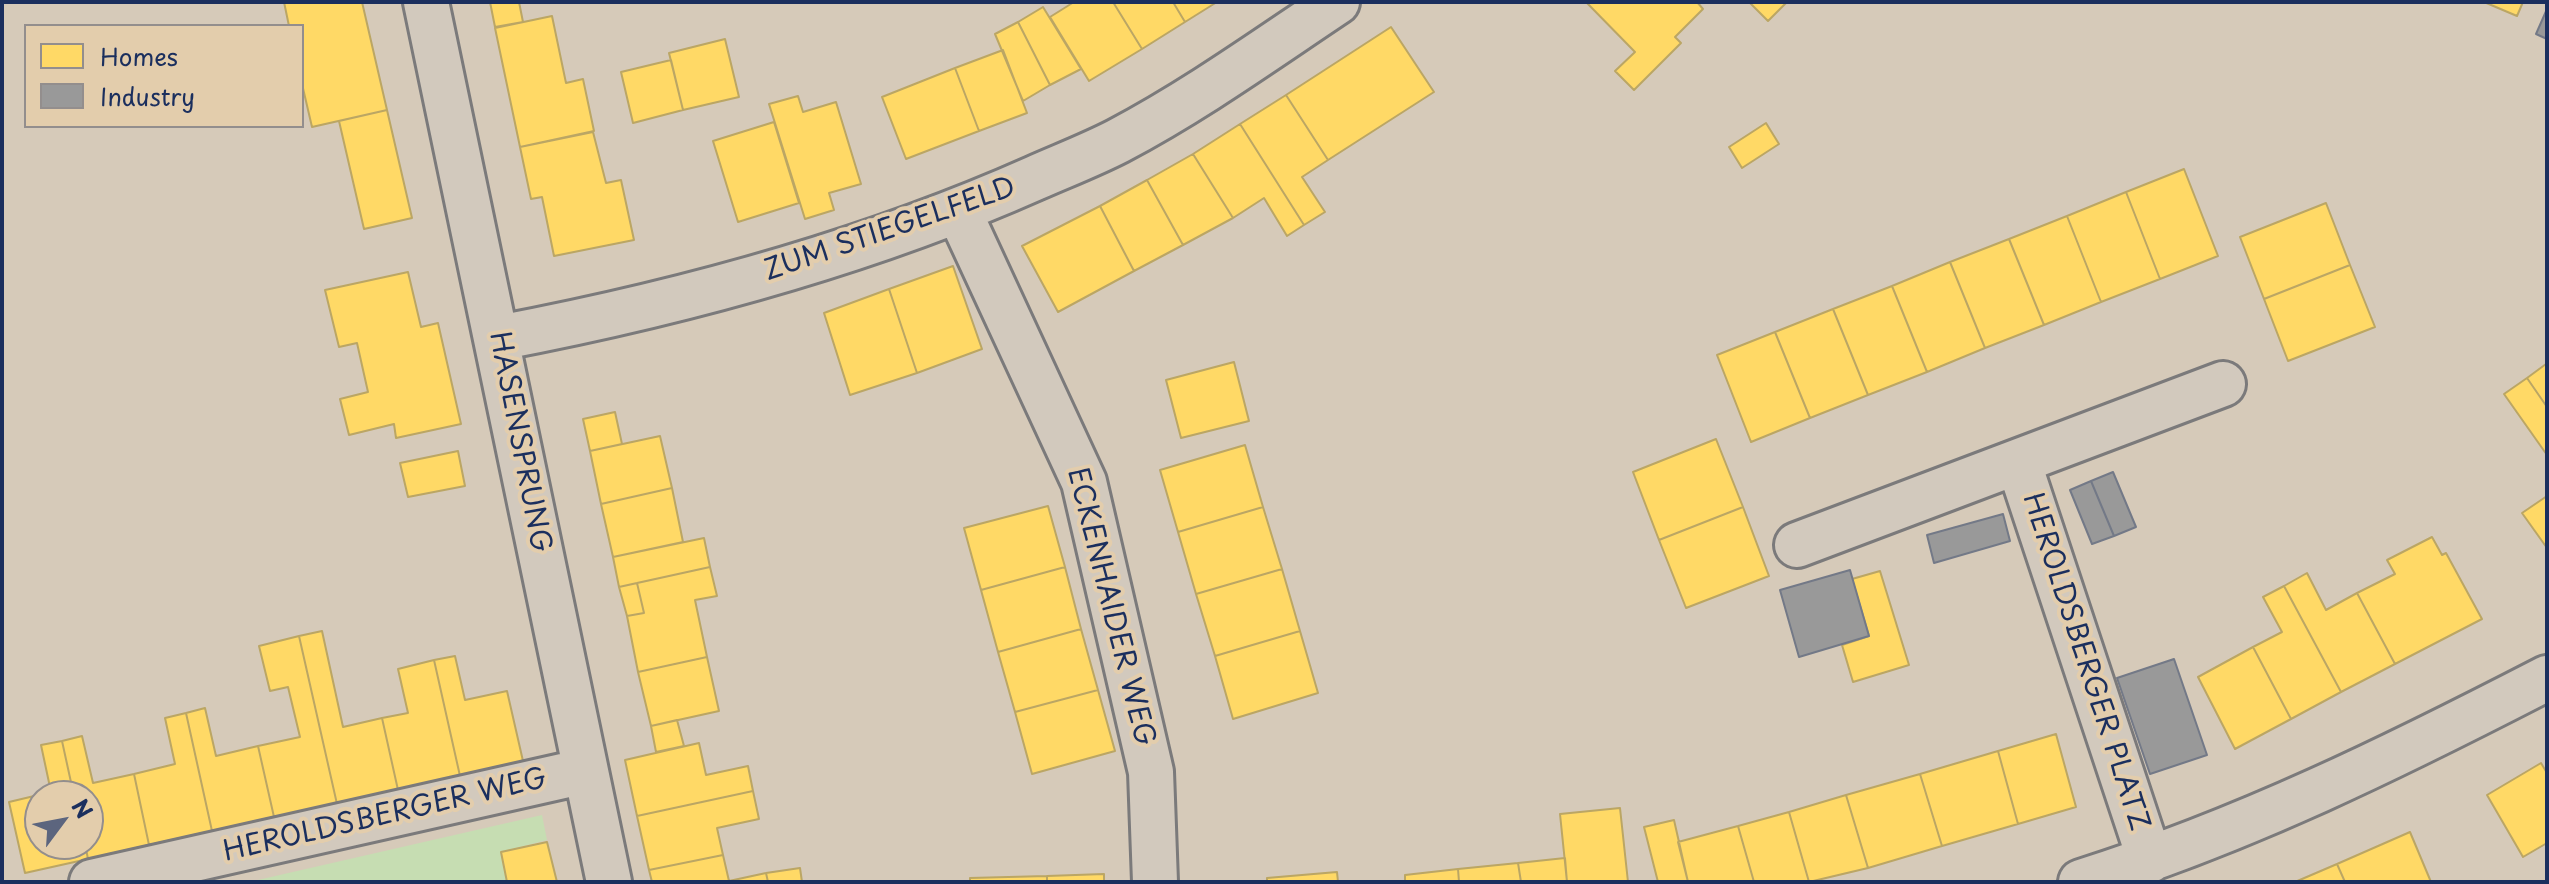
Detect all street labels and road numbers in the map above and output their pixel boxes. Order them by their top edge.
street label: ZUM STIEGELFELD [760,171,1020,289]
street label: HASENSPRUNG [481,329,557,555]
street label: ECKENHAIDER WEG [1059,464,1161,750]
street label: HEROLDSBERGER PLATZ [2014,489,2156,835]
street label: HEROLDSBERGER WEG [220,762,550,870]

